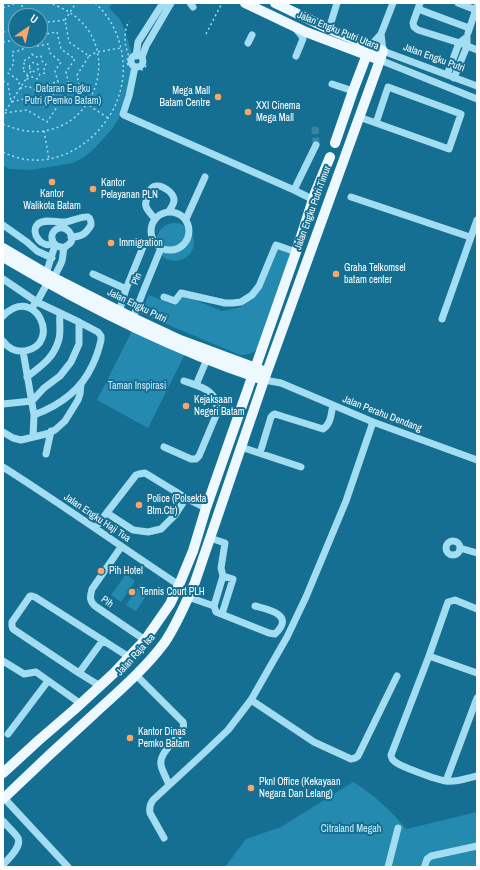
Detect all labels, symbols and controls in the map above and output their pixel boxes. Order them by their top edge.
north arrow [8,8,48,48]
street label: Jalan Engku Putri Utara [295,9,381,53]
text: U [28,11,41,27]
street label: Jalan Engku Putri [402,41,466,75]
park label: Dataran Engku Putri (Pemko Batam) [25,83,101,106]
place label: Mega Mall Batam Centre [159,85,210,108]
marker: Mega Mall Batam Centre [213,92,223,102]
place label: XXI Cinema Mega Mall [256,100,300,124]
marker: XXI Cinema Mega Mall [243,107,253,117]
street label: Jalan Engku Putri Timur [292,164,334,252]
marker: Kantor Walikota Batam [47,177,57,187]
place label: Kantor Pelayanan PLN [101,177,158,200]
marker: Kantor Pelayanan PLN [88,184,98,194]
place label: Kantor Walikota Batam [23,188,81,212]
place label: Immigration [119,237,163,249]
marker: Immigration [106,238,116,248]
place label: Graha Telkomsel batam center [344,262,406,286]
marker: Graha Telkomsel batam center [331,269,341,279]
street label: Pln [129,271,145,287]
street label: Jalan Engku Putri [105,286,169,326]
park label: Taman Inspirasi [108,380,166,392]
street label: Jalan Perahu Dendang [341,393,423,435]
place label: Kejaksaan Negeri Batam [194,394,245,418]
marker: Kejaksaan Negeri Batam [181,401,191,411]
street label: Jalan Engku Haji Tua [61,491,133,545]
place label: Police (Polsekta Btm.Ctr) [147,493,206,516]
marker: Police (Polsekta Btm.Ctr) [134,500,144,510]
place label: Pih Hotel [109,565,143,577]
marker: Pih Hotel [96,566,106,576]
place label: Tennis Court PLH [140,586,205,598]
marker: Tennis Court PLH [127,587,137,597]
street label: Pih [98,594,116,610]
street label: Jalan Raja Isa [114,632,158,678]
place label: Kantor Dinas Pemko Batam [138,726,189,750]
marker: Kantor Dinas Pemko Batam [125,733,135,743]
place label: Pknl Office (Kekayaan Negara Dan Lelang) [259,776,340,800]
marker: Pknl Office (Kekayaan Negara Dan Lelang) [246,783,256,793]
park label: Citraland Megah [321,823,381,835]

